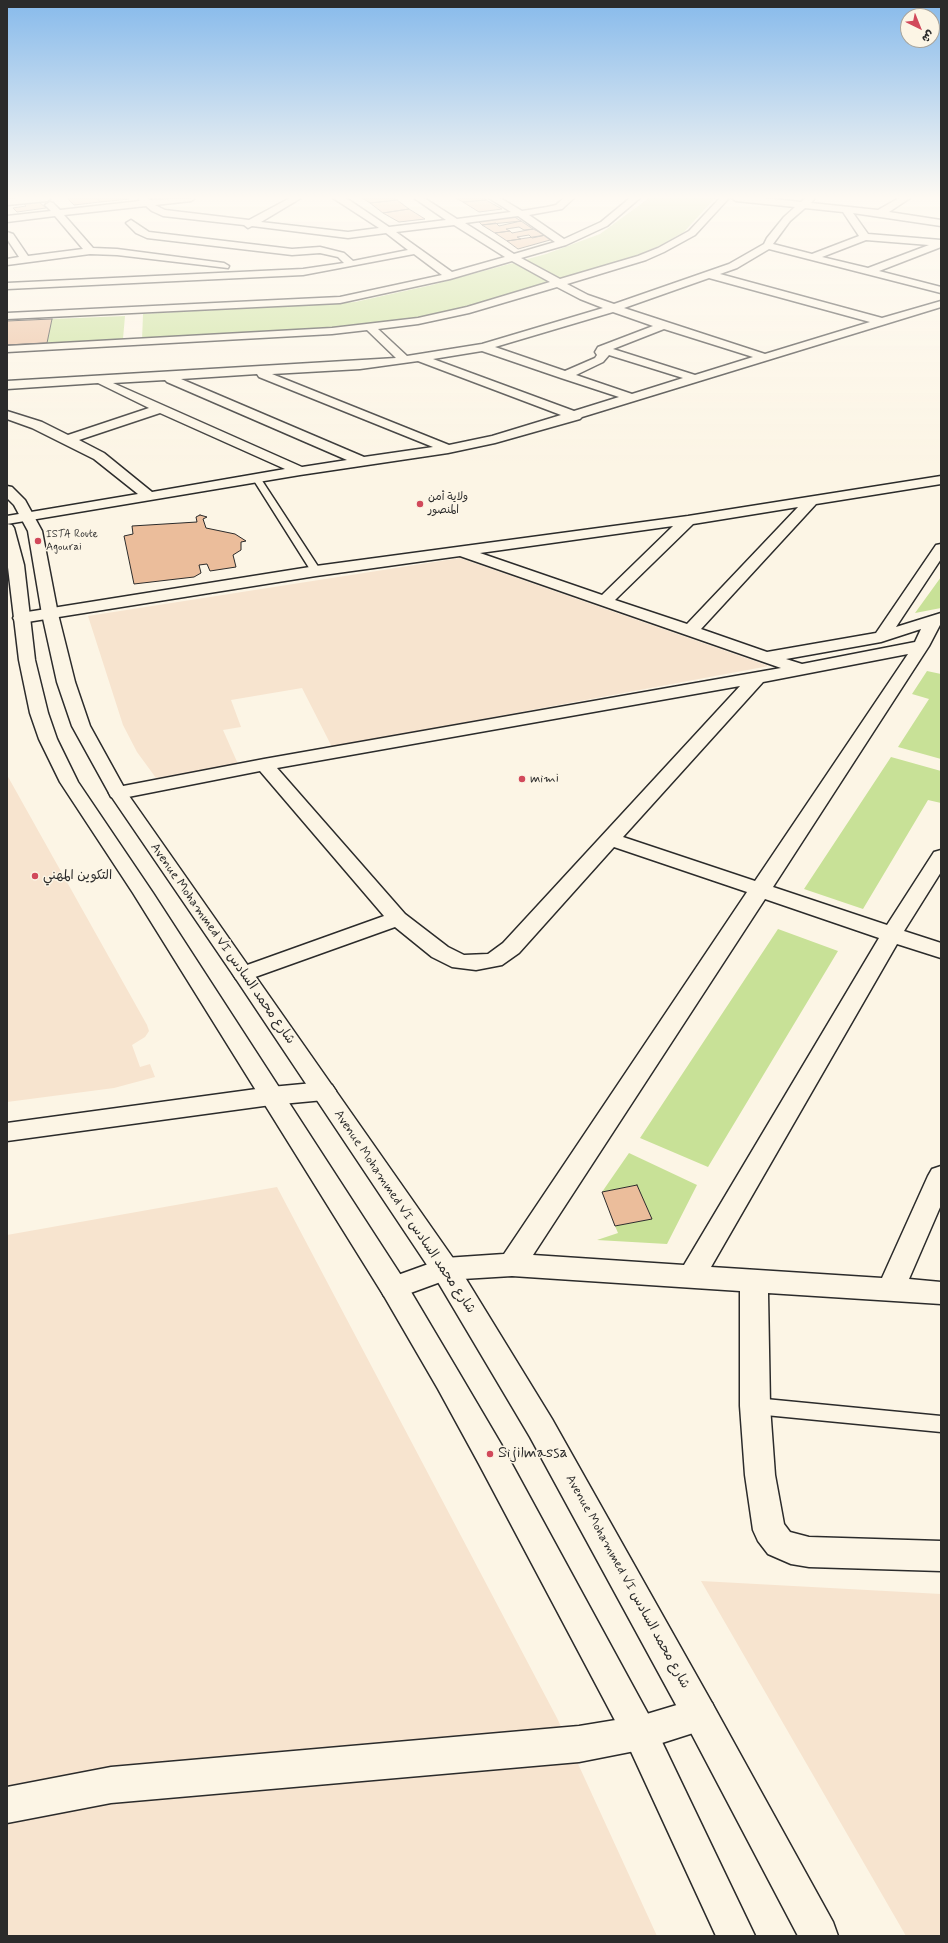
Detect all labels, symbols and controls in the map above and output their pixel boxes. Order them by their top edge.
north arrow [900,8,940,48]
text: ش [918,27,937,45]
place label: ولاية أمن المنصور [428,491,468,517]
marker: ولاية أمن المنصور [415,499,425,509]
place label: ISTA Route Agourai [46,528,98,554]
marker: ISTA Route Agourai [33,536,43,546]
place label: mimi [530,771,559,787]
marker: mimi [517,774,527,784]
street label: Avenue Mohammed VI شارع محمد السادس [146,840,298,1048]
place label: التكوين المهني [43,868,112,884]
marker: التكوين المهني [30,871,40,881]
street label: Avenue Mohammed VI شارع محمد السادس [330,1107,478,1317]
place label: Sijilmassa [498,1444,568,1464]
marker: Sijilmassa [485,1449,495,1459]
street label: Avenue Mohammed VI شارع محمد السادس [562,1472,692,1692]

